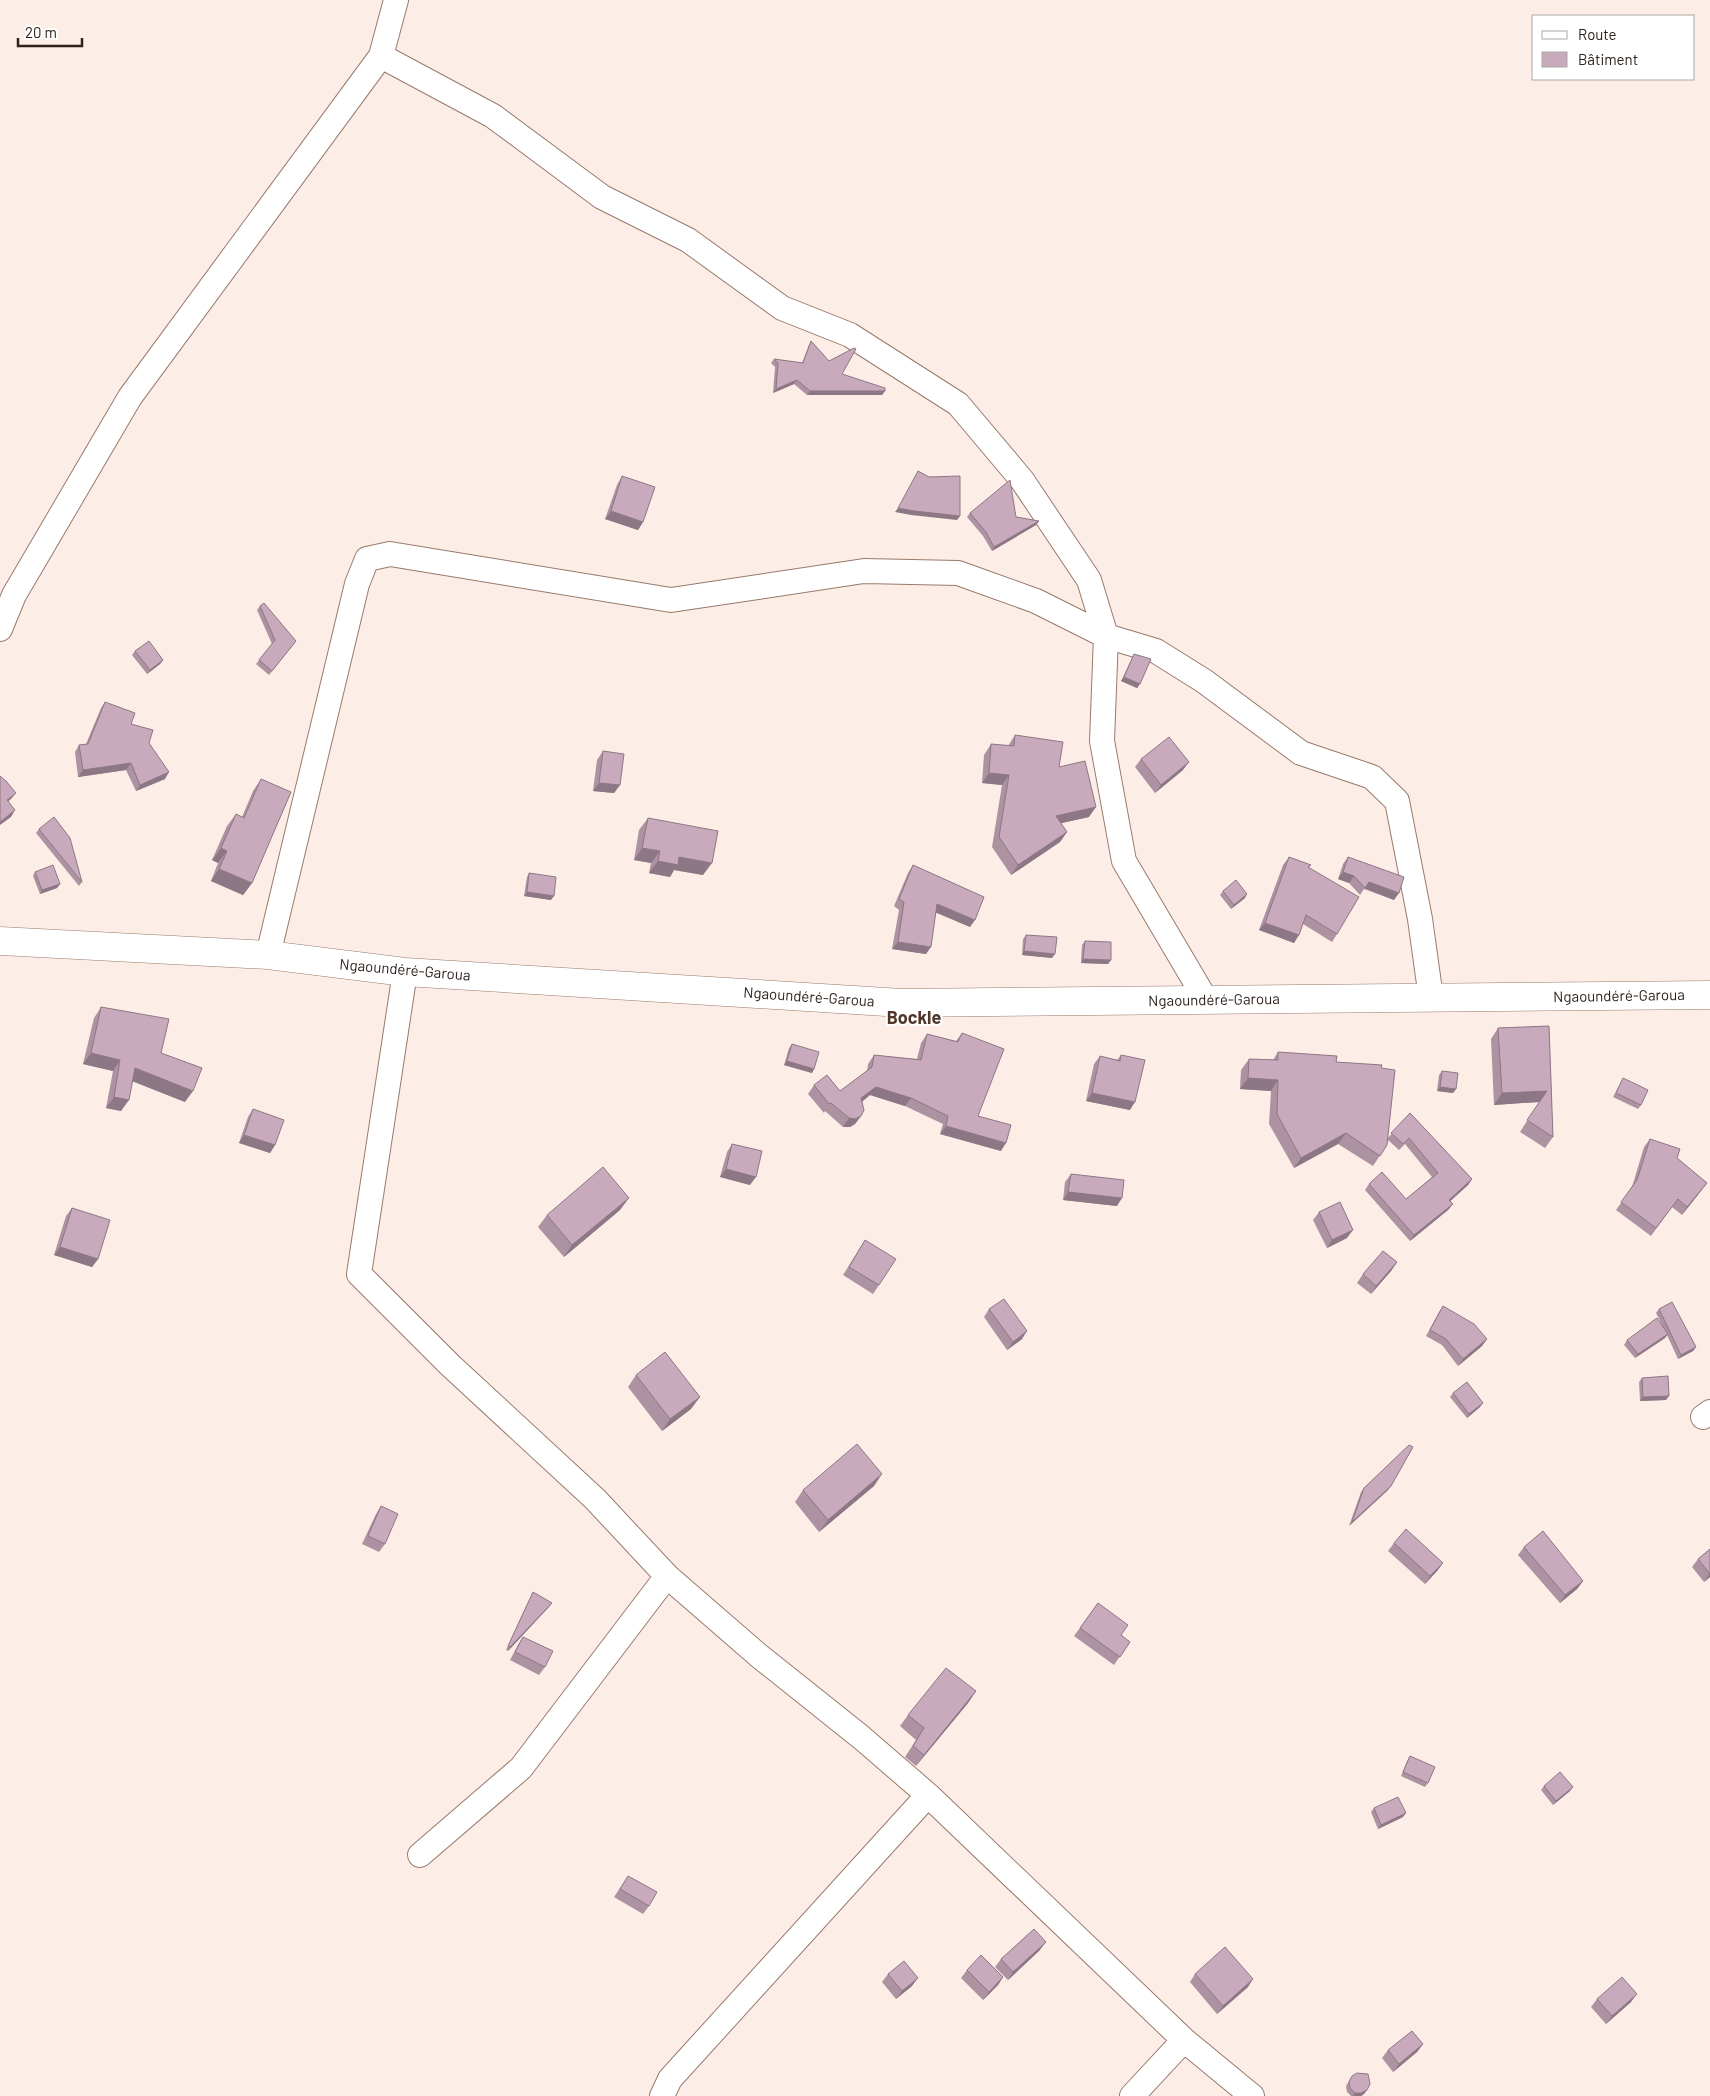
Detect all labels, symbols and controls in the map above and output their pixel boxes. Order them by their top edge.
scale bar [18,15,81,47]
legend [1532,15,1695,80]
text: 20 m [25,23,57,41]
text: Route [1578,25,1617,43]
text: Bâtiment [1578,50,1638,68]
street label: Ngaoundéré-Garoua [339,954,471,984]
street label: Ngaoundéré-Garoua [743,982,875,1010]
street label: Ngaoundéré-Garoua [1553,985,1685,1005]
street label: Ngaoundéré-Garoua [1148,989,1280,1009]
district label: Bockle [887,1006,942,1028]

